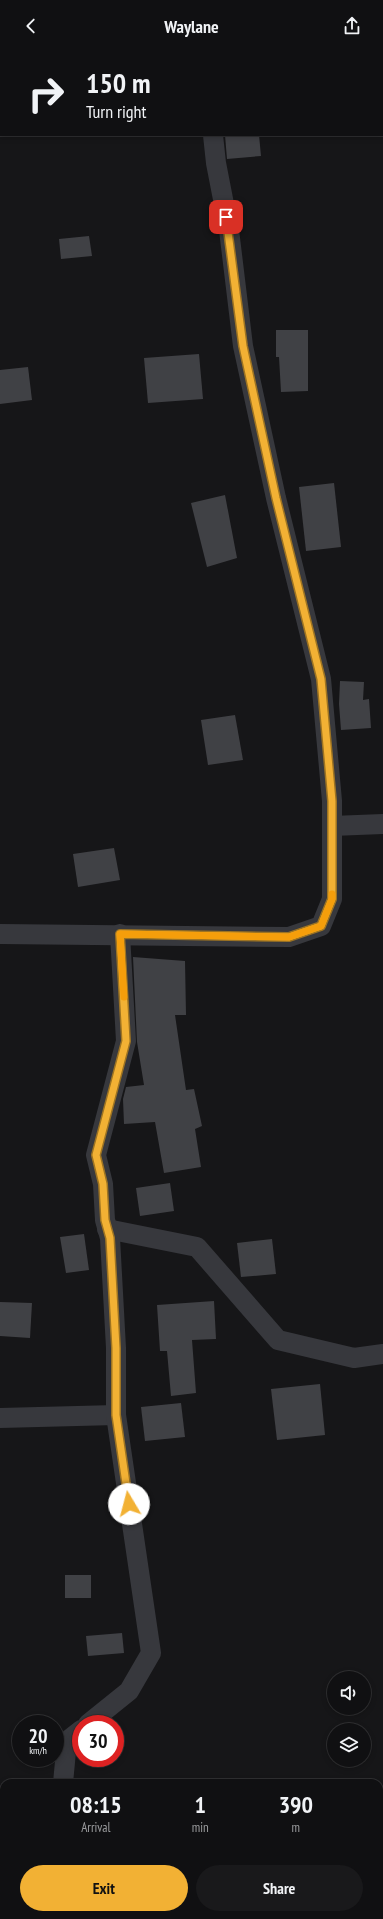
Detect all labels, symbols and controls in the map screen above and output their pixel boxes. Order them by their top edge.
icon: back [20,15,42,37]
text: Waylane [164,15,219,38]
icon: share [341,15,363,37]
text: 150 m [86,64,150,101]
icon: right [20,68,72,120]
text: Turn right [86,100,146,123]
pin [209,200,243,234]
icon: arrive [215,206,237,228]
position arrow [108,1483,150,1525]
map controls [327,1671,371,1767]
button: sound [327,1671,371,1715]
speed limit sign: 30 [72,1715,124,1767]
text: 20 [28,1723,48,1749]
button: layers [327,1723,371,1767]
text: km/h [29,1744,47,1757]
text: 08:15 [70,1789,122,1820]
text: 1 [194,1789,206,1820]
text: 390 [279,1789,313,1820]
text: Arrival [81,1819,111,1836]
text: min [192,1819,209,1836]
text: m [292,1819,300,1836]
button: Exit [20,1865,188,1911]
button: Share [196,1865,363,1911]

